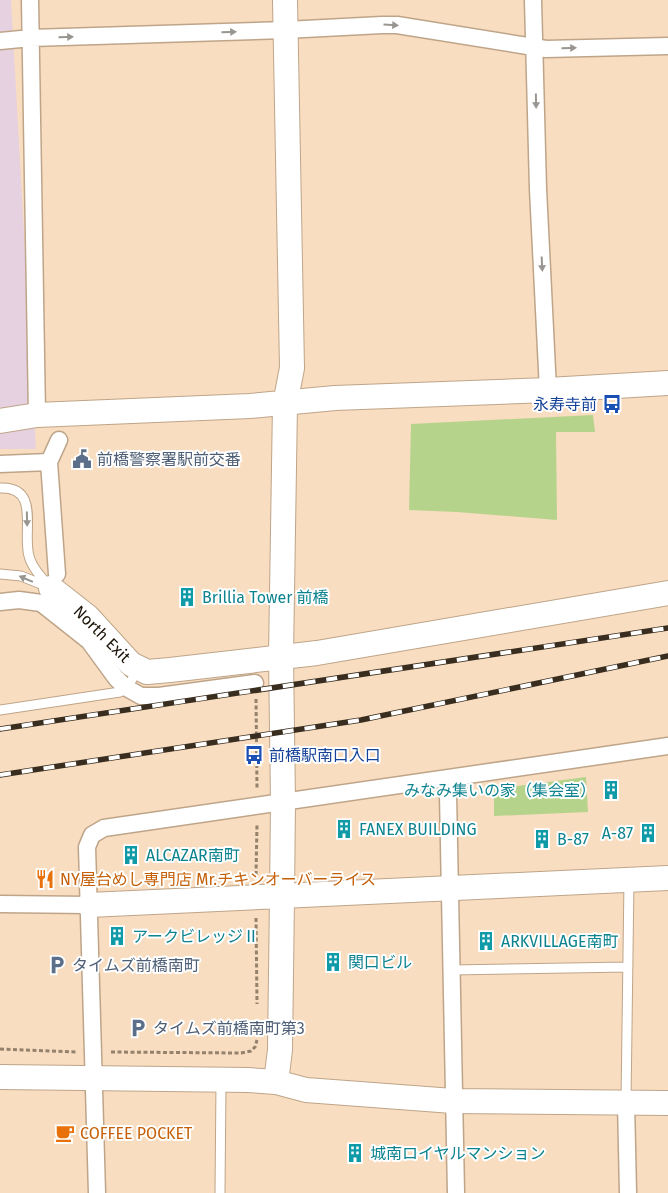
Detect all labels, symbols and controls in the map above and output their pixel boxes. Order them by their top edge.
one-way arrow [383,22,399,30]
one-way arrow [221,27,237,35]
one-way arrow [58,33,74,41]
one-way arrow [561,44,577,52]
one-way arrow [532,93,540,109]
one-way arrow [538,256,546,272]
bus stop icon: 永寿寺前 [601,393,623,415]
place label: 永寿寺前 [533,395,597,414]
public building icon: 前橋警察署駅前交番 [71,448,93,470]
place label: 前橋警察署駅前交番 [97,450,241,469]
one-way arrow [23,511,31,527]
one-way arrow [19,574,33,582]
building icon: Brillia Tower 前橋 [176,586,198,608]
place label: Brillia Tower 前橋 [202,588,329,607]
street label: North Exit [70,602,134,666]
bus stop icon: 前橋駅南口入口 [243,744,265,766]
place label: 前橋駅南口入口 [269,746,381,765]
building icon: みなみ集いの家（集会室） [600,779,622,801]
place label: みなみ集いの家（集会室） [404,781,596,800]
building icon: FANEX BUILDING [333,818,355,840]
place label: FANEX BUILDING [359,820,477,839]
building icon: A-87 [637,822,659,844]
place label: A-87 [602,824,633,843]
building icon: B-87 [531,828,553,850]
place label: B-87 [557,830,589,849]
building icon: ALCAZAR南町 [120,844,142,866]
place label: ALCAZAR南町 [146,846,240,865]
restaurant icon: NY屋台めし専門店 Mr.チキンオーバーライス [34,868,56,890]
place label: NY屋台めし専門店 Mr.チキンオーバーライス [60,870,376,889]
building icon: アークビレッジⅡ [106,925,128,947]
place label: アークビレッジⅡ [132,927,259,946]
building icon: ARKVILLAGE南町 [475,930,497,952]
place label: ARKVILLAGE南町 [501,932,619,951]
building icon: 関口ビル [322,951,344,973]
place label: 関口ビル [348,953,412,972]
parking icon: タイムズ前橋南町 [46,954,68,976]
place label: タイムズ前橋南町 [72,956,200,975]
parking icon: タイムズ前橋南町第3 [127,1017,149,1039]
place label: タイムズ前橋南町第3 [153,1019,305,1038]
cafe icon: COFFEE POCKET [54,1122,76,1144]
place label: COFFEE POCKET [80,1124,193,1143]
building icon: 城南ロイヤルマンション [344,1142,366,1164]
place label: 城南ロイヤルマンション [370,1144,546,1163]

